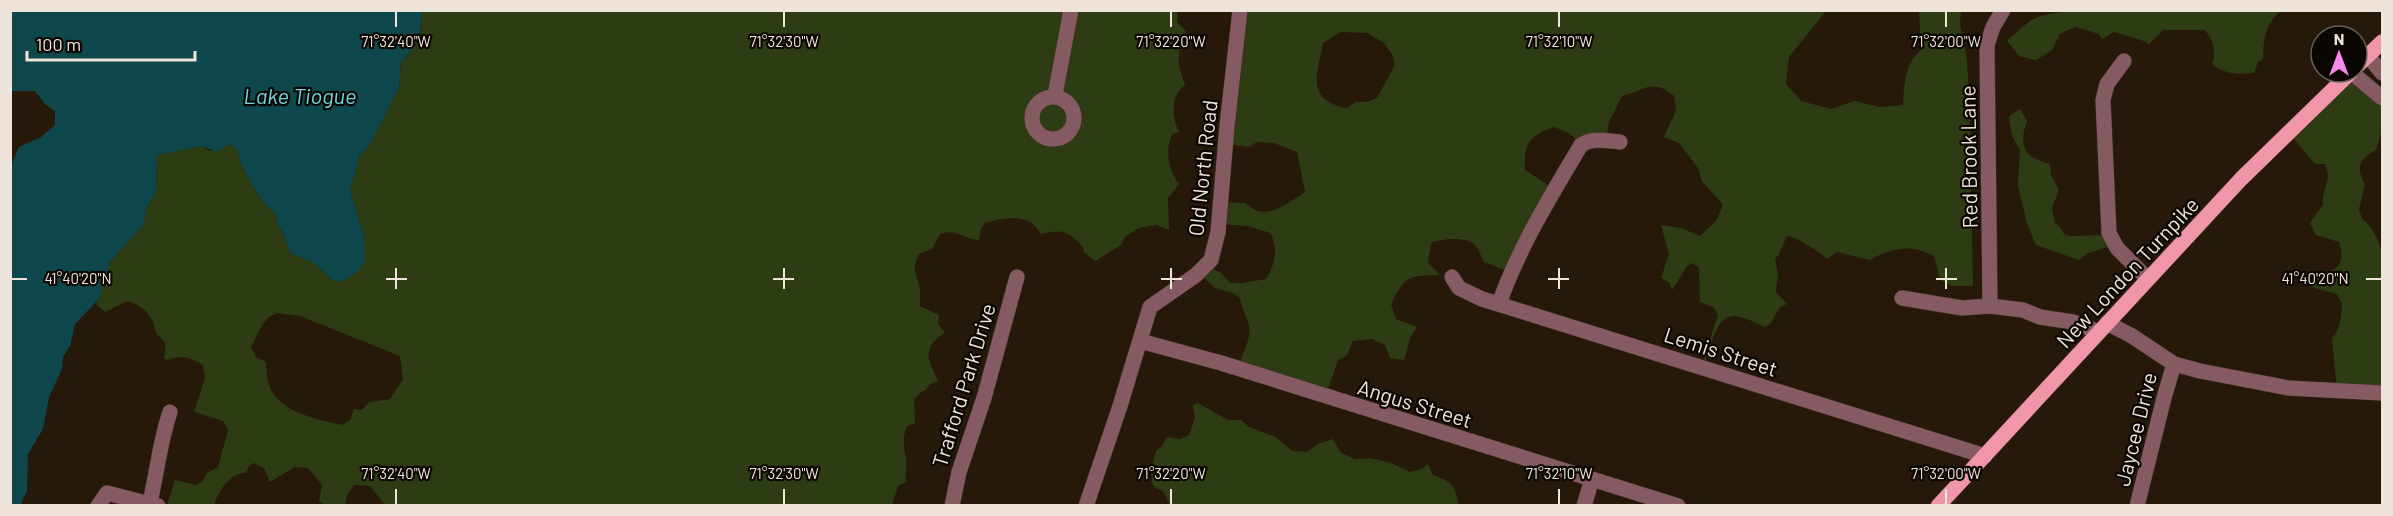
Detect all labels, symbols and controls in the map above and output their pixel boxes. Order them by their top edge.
scale bar [27,24,195,62]
north arrow [2309,24,2369,84]
text: N [2334,29,2344,48]
text: 71°32'40"W [361,32,431,50]
text: 71°32'30"W [749,32,819,50]
text: 71°32'20"W [1136,32,1206,50]
text: 71°32'10"W [1526,32,1592,50]
text: 71°32'00"W [1911,32,1981,50]
text: 100 m [36,33,81,55]
water label: Lake Tiogue [244,82,356,108]
street label: Red Brook Lane [1954,85,1982,229]
street label: Old North Road [1182,99,1222,237]
street label: New London Turnpike [2051,191,2203,353]
text: 41°40'20"N [44,269,112,287]
text: 41°40'20"N [2281,269,2349,287]
street label: Trafford Park Drive [926,300,1000,470]
street label: Lemis Street [1661,321,1781,381]
street label: Jaycee Drive [2109,370,2161,488]
street label: Angus Street [1355,374,1475,432]
text: 71°32'40"W [361,464,431,482]
text: 71°32'30"W [749,464,819,482]
text: 71°32'20"W [1136,464,1206,482]
text: 71°32'10"W [1526,464,1592,482]
text: 71°32'00"W [1911,464,1981,482]

